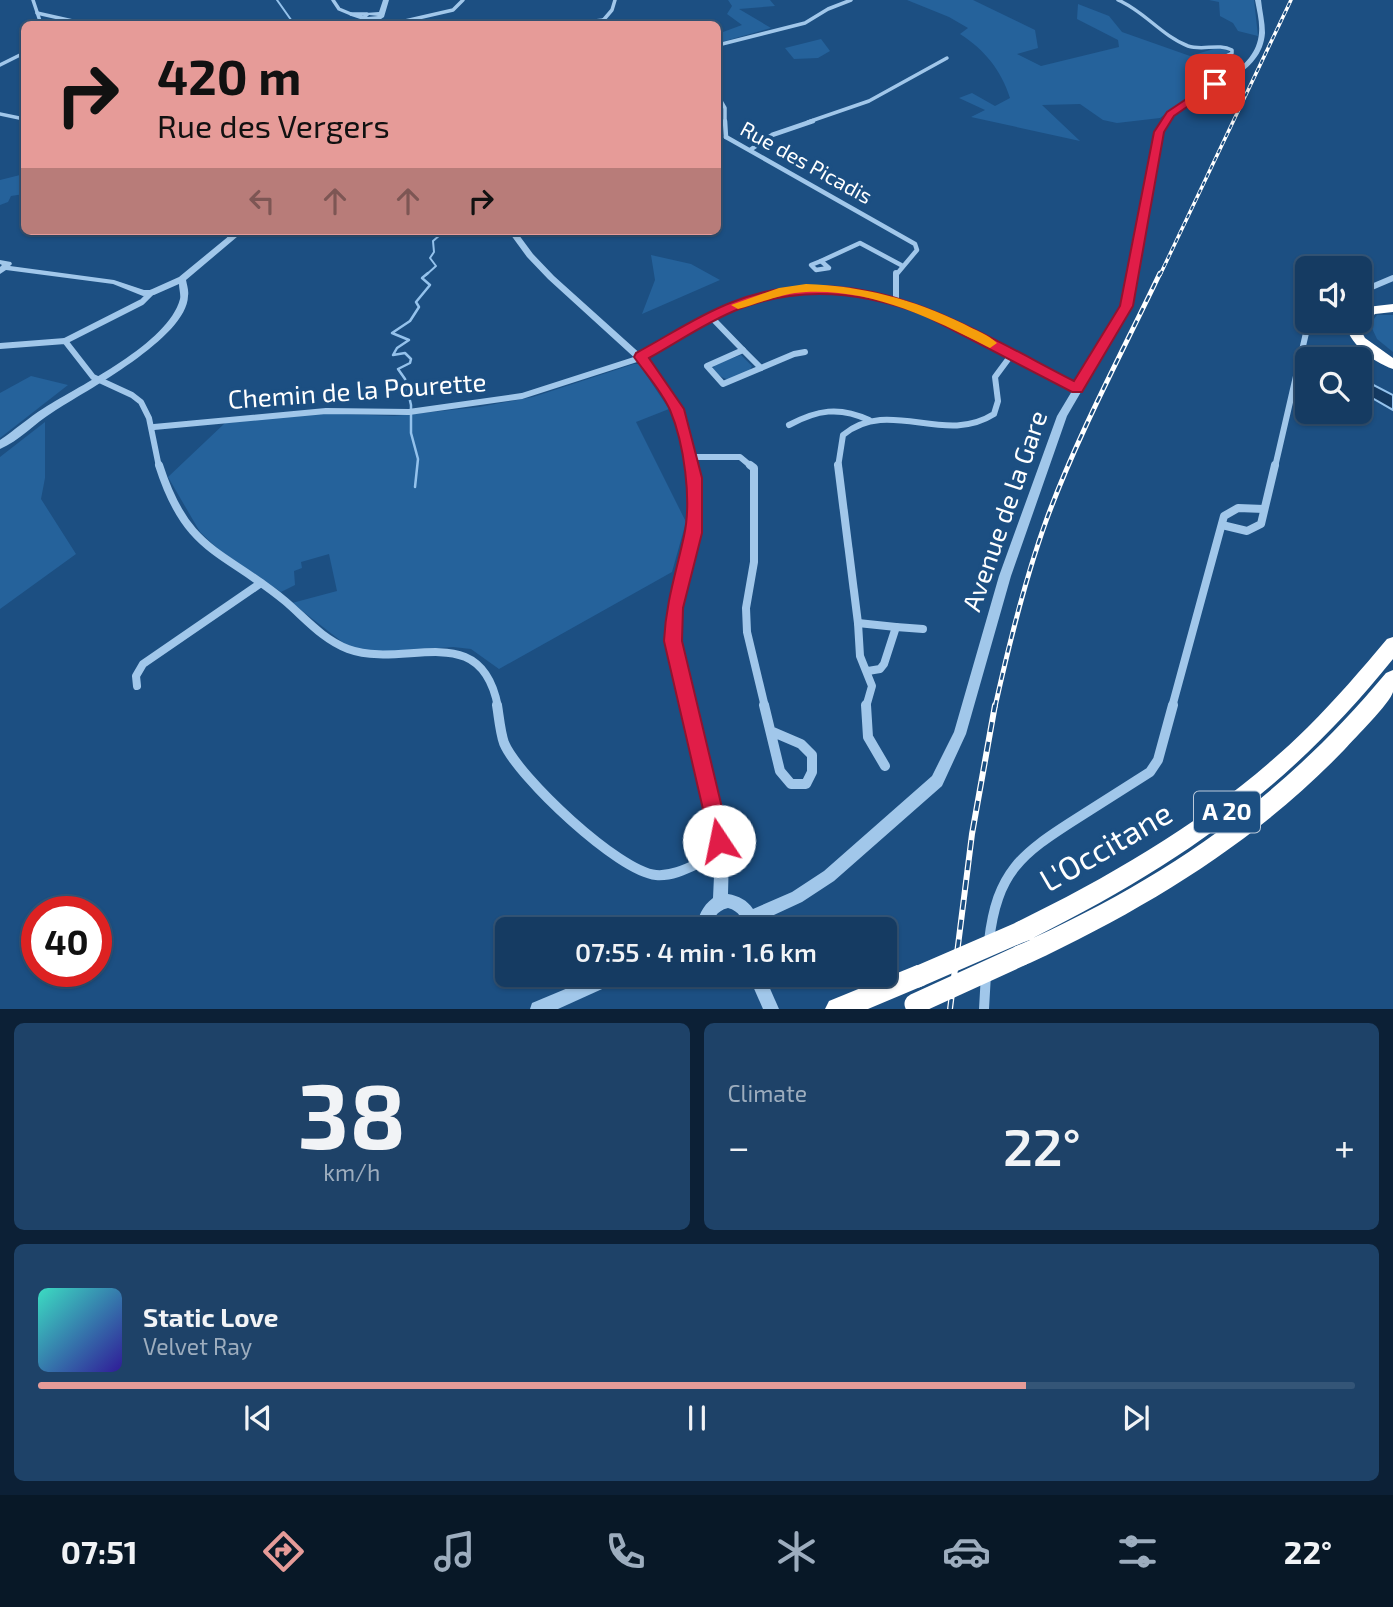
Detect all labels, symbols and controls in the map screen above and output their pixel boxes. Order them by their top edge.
text: 420 m [157,46,301,105]
icon: right [42,49,133,140]
pin [1185,54,1245,114]
icon: arrive [1196,65,1234,103]
text: Rue des Vergers [157,106,390,144]
street label: Rue des Picadis [736,115,877,208]
icon: left [243,182,281,220]
icon: ahead [316,182,354,220]
icon: ahead [389,182,427,220]
icon: right [462,182,500,220]
map controls [1295,256,1372,424]
button: sound [1295,256,1372,333]
button: search [1295,347,1372,424]
street label: Chemin de la Pourette [227,365,487,414]
street label: Avenue de la Gare [955,406,1052,615]
street label: L'Occitane [1032,792,1178,898]
road number: A 20 [1194,792,1260,832]
position arrow [682,804,756,878]
speed limit sign: 40 [21,896,112,987]
text: 07:55 · 4 min · 1.6 km [575,936,817,967]
text: 38 [298,1058,406,1167]
text: Climate [728,1079,807,1107]
text: 22° [1003,1114,1081,1176]
text: − [728,1123,750,1169]
text: + [1334,1123,1355,1169]
text: km/h [323,1158,380,1186]
text: Static Love [143,1301,279,1332]
text: Velvet Ray [143,1332,252,1360]
icon: previous [239,1399,277,1437]
icon: pause [678,1399,716,1437]
icon: next [1117,1399,1155,1437]
icon: directions [259,1527,308,1576]
icon: music [430,1527,479,1576]
icon: phone [601,1527,650,1576]
icon: climate [772,1527,821,1576]
icon: car [942,1527,991,1576]
icon: filters [1113,1527,1162,1576]
text: 07:51 [61,1532,138,1570]
text: 22° [1284,1532,1332,1570]

